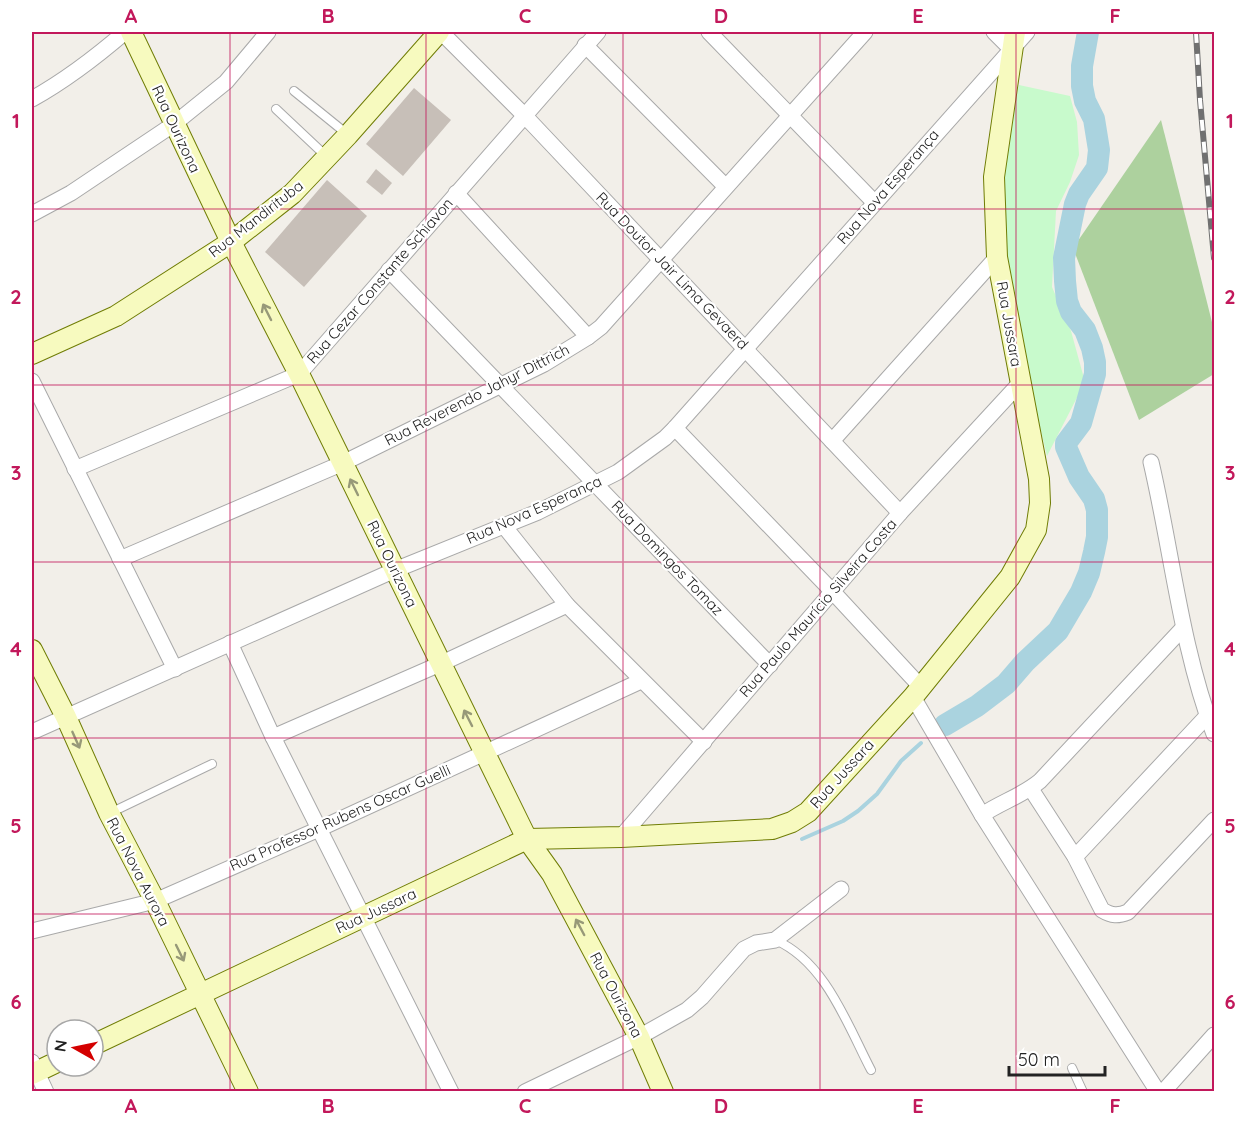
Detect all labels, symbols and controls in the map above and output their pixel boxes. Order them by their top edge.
text: A [125,3,138,28]
text: B [321,3,335,28]
text: C [519,3,532,28]
text: D [714,3,728,28]
text: E [912,3,924,28]
text: F [1109,3,1121,28]
street label: Rua Ourizona [148,82,205,176]
text: 1 [12,108,20,133]
text: 1 [1226,108,1234,133]
street label: Rua Nova Esperança [833,125,943,248]
street label: Rua Mandirituba [205,176,307,261]
street label: Rua Doutor Jair Lima Gevaerd [592,188,753,353]
street label: Rua Cezar Constante Schiavon [302,194,457,367]
street label: Rua Jussara [993,280,1026,368]
text: 2 [10,284,22,309]
text: 2 [1224,284,1236,309]
one-way arrow [261,304,272,322]
street label: Rua Reverendo Jahyr Dittrich [381,340,572,450]
text: 3 [11,460,21,485]
text: 3 [1225,460,1235,485]
street label: Rua Nova Esperança [463,471,604,548]
one-way arrow [348,478,360,496]
street label: Rua Domingos Tomaz [607,496,727,619]
street label: Rua Paulo Maurício Silveira Costa [735,514,900,701]
street label: Rua Ourizona [363,517,422,610]
text: 4 [10,636,22,661]
text: 4 [1224,636,1236,661]
one-way arrow [461,710,473,728]
one-way arrow [71,731,82,749]
street label: Rua Jussara [806,735,878,812]
street label: Rua Professor Rubens Oscar Guelli [226,760,453,875]
text: 5 [10,813,22,838]
text: 5 [1224,813,1236,838]
street label: Rua Nova Aurora [103,814,174,930]
street label: Rua Jussara [332,884,419,937]
one-way arrow [574,918,585,936]
one-way arrow [174,944,186,962]
street label: Rua Ourizona [586,949,647,1041]
text: 6 [10,989,22,1014]
text: 6 [1224,989,1236,1014]
north arrow [45,1018,105,1078]
text: N [49,1038,71,1053]
scale bar [1009,1039,1105,1077]
text: 50 m [1018,1048,1060,1071]
text: A [125,1093,138,1118]
text: B [321,1093,335,1118]
text: C [519,1093,532,1118]
text: D [714,1093,728,1118]
text: E [912,1093,924,1118]
text: F [1109,1093,1121,1118]

